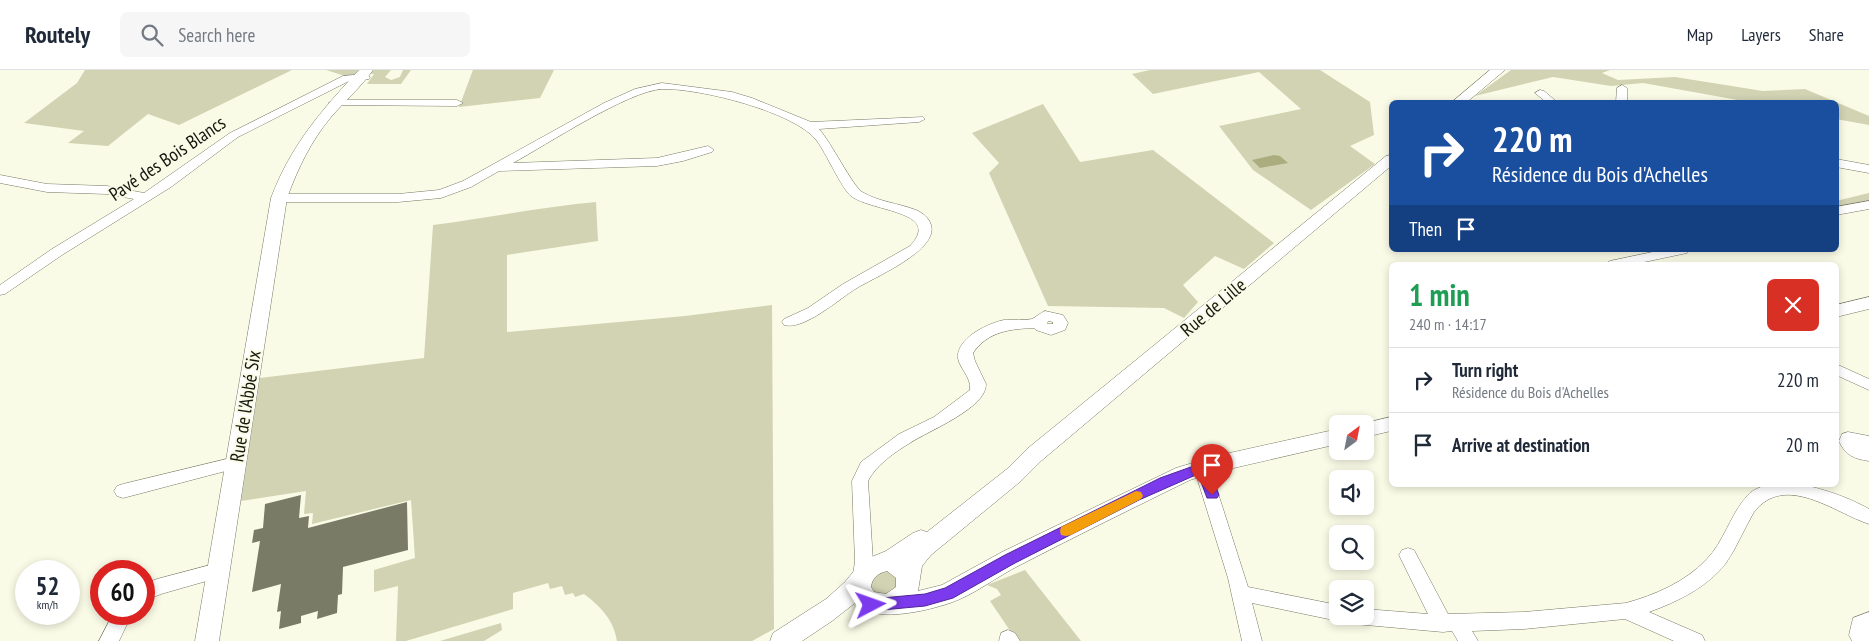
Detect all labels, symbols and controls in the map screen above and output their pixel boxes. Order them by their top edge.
search box [120,12,470,57]
text: Routely [25,19,90,50]
icon: search [138,21,166,49]
text: Search here [178,23,255,47]
text: Map [1687,23,1713,46]
text: Layers [1741,23,1781,46]
text: Share [1809,23,1844,46]
street label: Pavé des Bois Blancs [104,110,230,206]
text: 220 m [1492,116,1573,162]
icon: right [1409,120,1474,185]
text: Résidence du Bois d'Achelles [1492,160,1708,188]
icon: arrive [1452,215,1480,243]
text: Then [1409,217,1442,241]
street label: Rue de Lille [1175,273,1251,341]
text: 1 min [1409,275,1470,314]
button: close [1767,279,1819,331]
text: 240 m · 14:17 [1409,314,1487,334]
street label: Rue de l'Abbé Six [224,348,266,464]
text: Turn right [1452,358,1518,382]
icon: right [1409,366,1437,394]
text: 220 m [1777,368,1819,392]
text: Résidence du Bois d'Achelles [1452,382,1609,402]
north arrow [1329,415,1374,460]
map controls [1329,415,1374,625]
icon: arrive [1409,431,1437,459]
text: Arrive at destination [1452,433,1590,457]
text: 20 m [1786,433,1819,457]
pin [1191,444,1233,495]
icon: arrive [1198,451,1226,479]
button: sound [1329,470,1374,515]
button: search [1329,525,1374,570]
speed limit sign: 60 [90,560,155,625]
text: 52 [36,570,59,602]
position arrow [844,578,896,630]
button: layers [1329,580,1374,625]
text: km/h [37,597,58,612]

